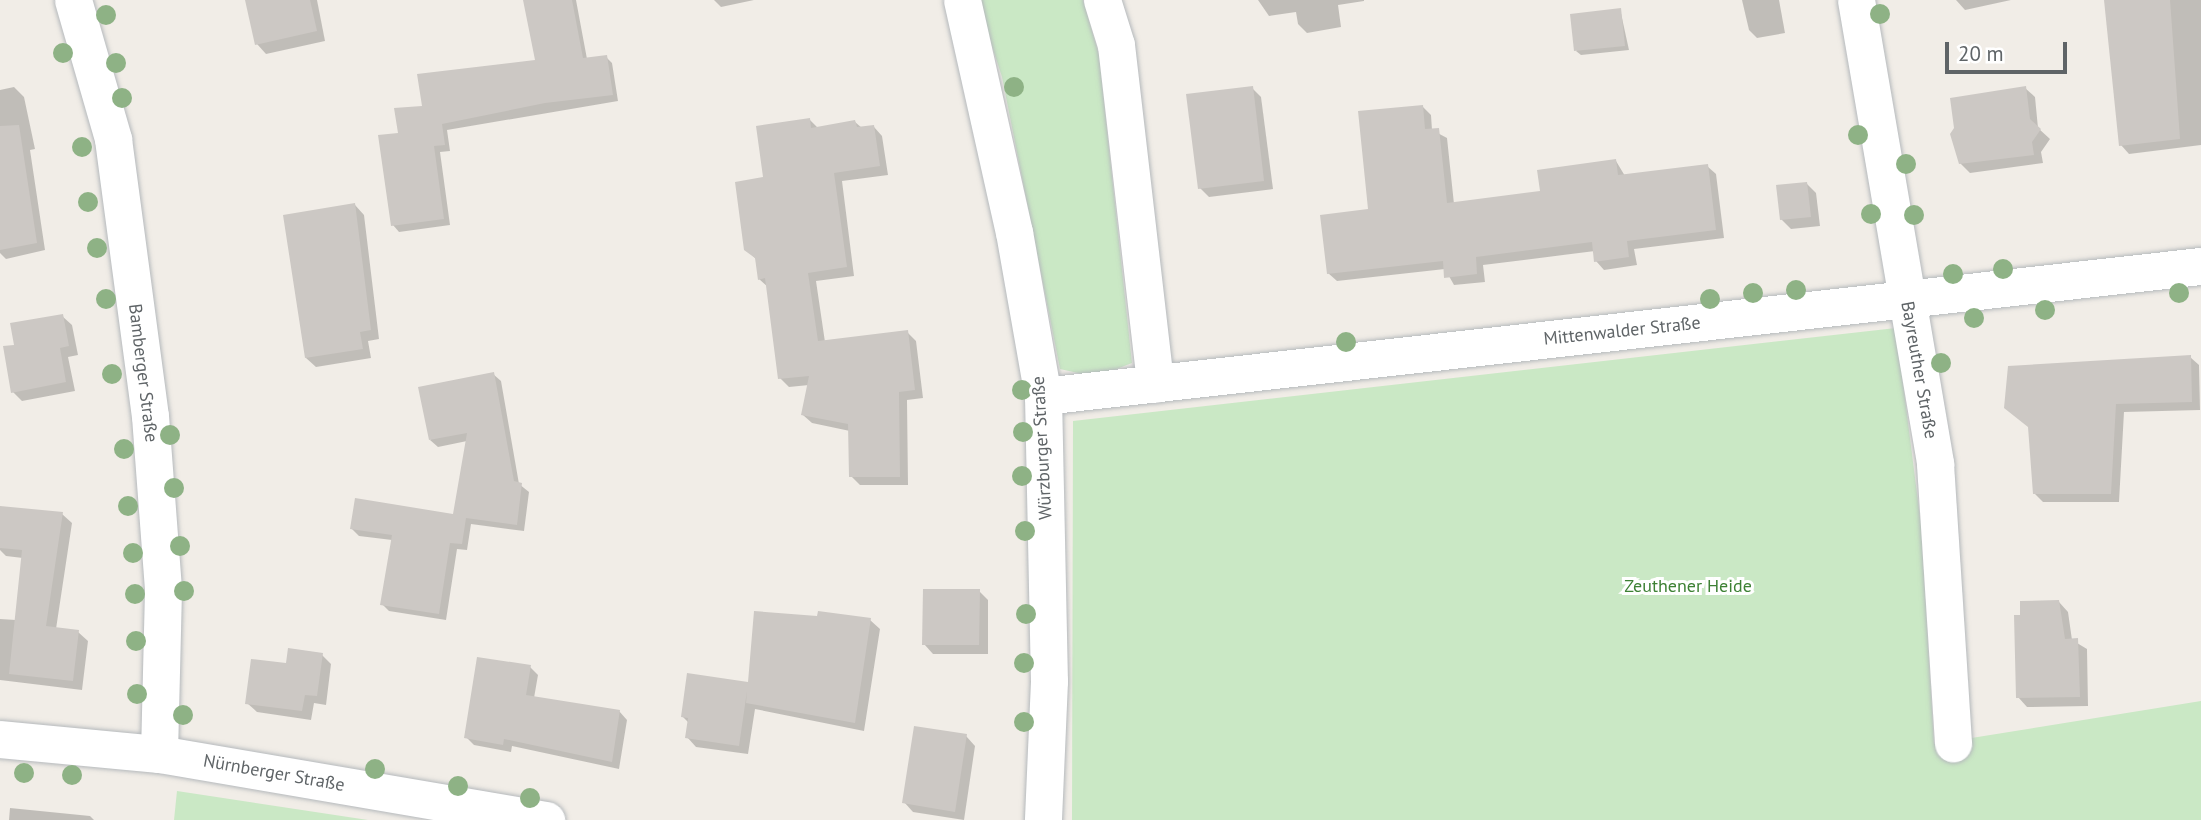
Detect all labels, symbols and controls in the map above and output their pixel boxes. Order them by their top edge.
scale bar [1949,28,2072,72]
text: 20 m [1958,40,2004,67]
street label: Bayreuther Straße [1896,300,1942,440]
street label: Bamberger Straße [124,303,162,443]
street label: Mittenwalder Straße [1542,312,1702,350]
street label: Würzburger Straße [1027,376,1057,520]
park label: Zeuthener Heide [1624,575,1752,597]
street label: Nürnberger Straße [202,750,346,796]

